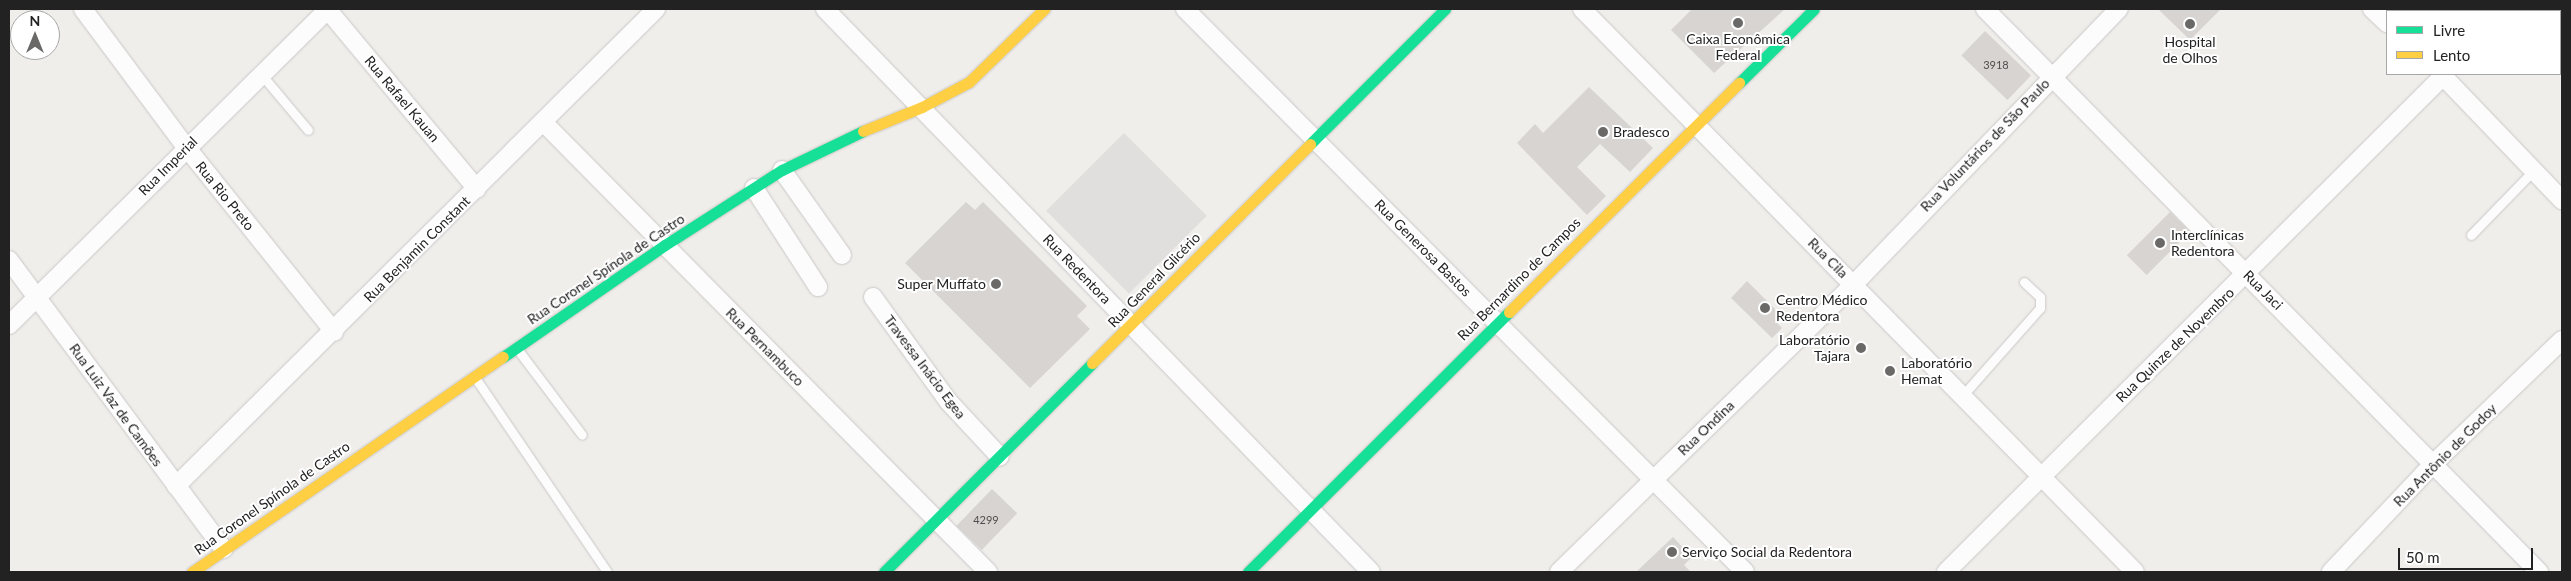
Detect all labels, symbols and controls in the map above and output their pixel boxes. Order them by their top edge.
north arrow [10,10,60,60]
legend [2386,10,2561,75]
text: N [30,12,40,29]
marker: Caixa Econômica Federal [1732,17,1744,29]
marker: Hospital de Olhos [2183,17,2197,31]
text: Livre [2433,21,2465,39]
place label: Caixa Econômica Federal [1686,31,1790,64]
place label: Hospital de Olhos [2162,34,2218,66]
text: Lento [2433,46,2470,64]
street label: Rua Rafael Kauan [361,53,443,145]
house number: 3918 [1983,58,2009,72]
street label: Rua Voluntários de São Paulo [1917,75,2053,215]
place label: Bradesco [1613,124,1670,140]
marker: Bradesco [1597,126,1609,138]
street label: Rua Imperial [135,133,201,199]
street label: Rua Rio Preto [192,158,258,234]
street label: Rua Benjamin Constant [360,192,474,306]
street label: Rua Generosa Bastos [1371,196,1475,300]
street label: Rua Coronel Spínola de Castro [524,210,688,328]
street label: Rua Bernardino de Campos [1454,214,1584,344]
place label: Interclínicas Redentora [2171,227,2244,260]
street label: Rua General Glicério [1104,229,1204,331]
street label: Rua Redentora [1040,231,1114,307]
street label: Rua Cila [1804,234,1852,282]
marker: Interclínicas Redentora [2153,236,2167,250]
street label: Rua Jaci [2240,267,2286,313]
place label: Super Muffato [897,276,986,292]
marker: Super Muffato [990,278,1002,290]
street label: Rua Quinze de Novembro [2112,284,2238,406]
place label: Centro Médico Redentora [1776,292,1868,324]
marker: Centro Médico Redentora [1758,301,1772,315]
street label: Rua Pernambuco [722,304,808,390]
street label: Travessa Inácio Egea [881,312,969,422]
place label: Laboratório Tajara [1779,332,1850,364]
street label: Rua Luiz Vaz de Camões [66,340,166,470]
marker: Laboratório Tajara [1854,341,1868,355]
place label: Laboratório Hemat [1901,355,1972,388]
marker: Laboratório Hemat [1883,364,1897,378]
street label: Rua Ondina [1674,397,1738,459]
street label: Rua Antônio de Godoy [2390,400,2500,510]
street label: Rua Coronel Spínola de Castro [191,438,353,558]
house number: 4299 [973,513,999,527]
scale bar [2401,538,2536,570]
place label: Serviço Social da Redentora [1682,544,1852,560]
marker: Serviço Social da Redentora [1666,546,1678,558]
text: 50 m [2406,548,2440,566]

